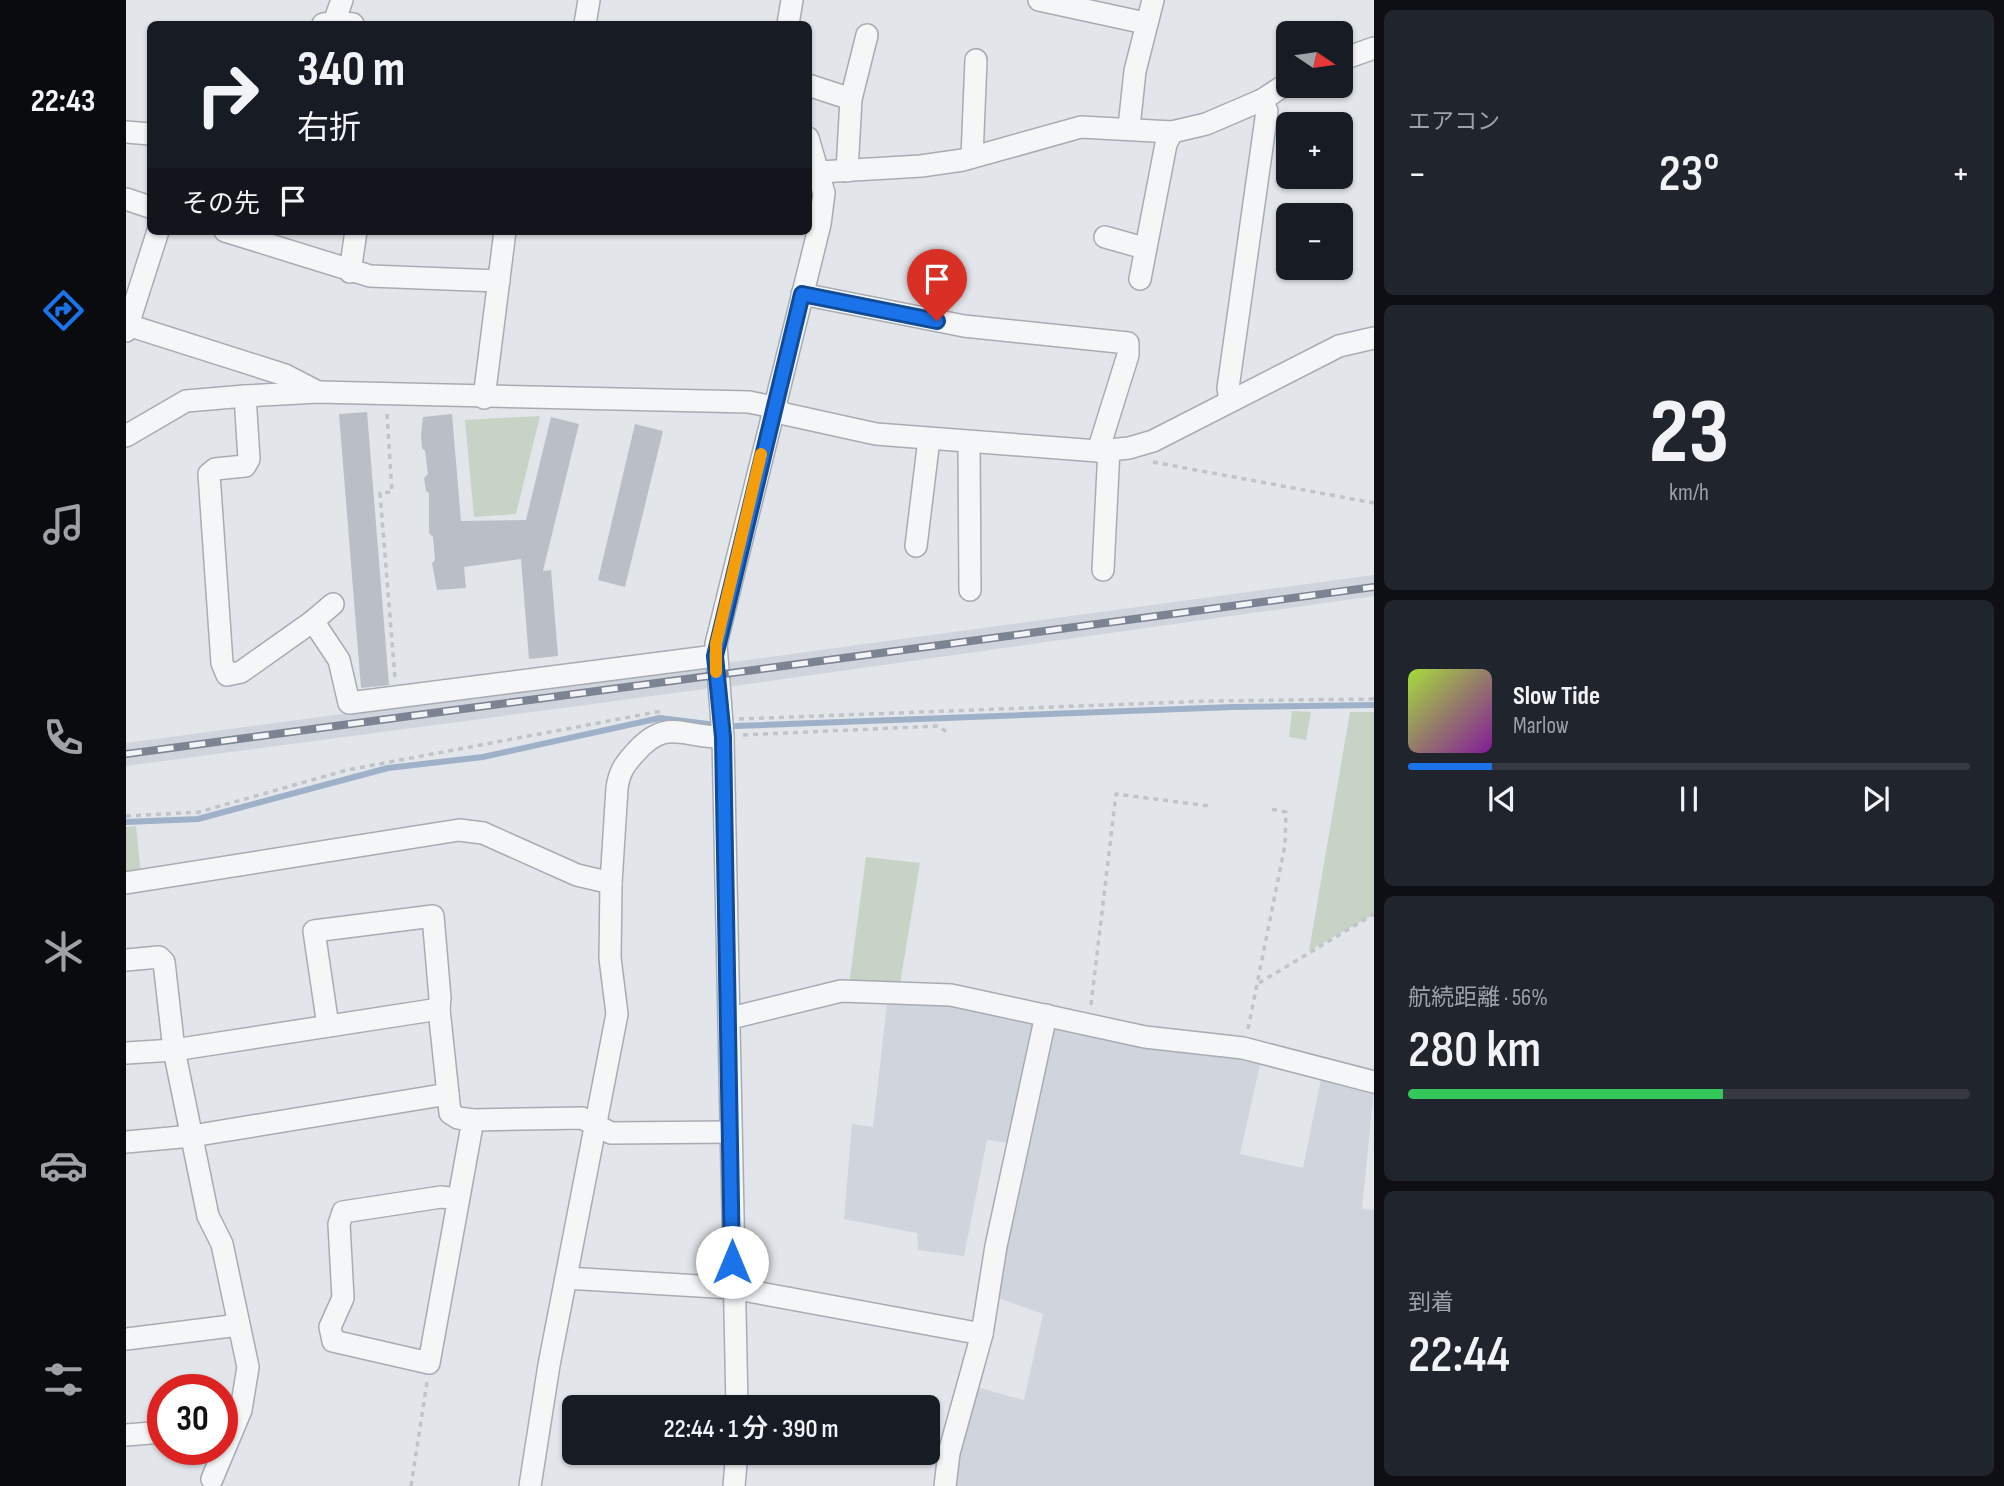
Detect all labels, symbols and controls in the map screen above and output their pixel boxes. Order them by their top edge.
north arrow [1276,21,1353,98]
map controls [1276,21,1353,280]
text: 340 m [297,41,405,100]
icon: right [182,49,273,140]
text: 22:43 [31,82,95,121]
text: エアコン [1408,108,1500,136]
text: 右折 [297,109,361,148]
button: + [1276,112,1353,189]
text: 23° [1659,143,1719,206]
text: − [1408,152,1427,197]
text: + [1951,152,1970,197]
icon: arrive [274,182,312,220]
text: その先 [182,189,260,220]
button: − [1276,203,1353,280]
pin [907,249,967,321]
icon: arrive [918,260,956,298]
icon: directions [39,286,88,335]
text: 23 [1649,379,1729,488]
text: km/h [1669,479,1709,507]
icon: music [39,500,88,549]
text: Slow Tide [1513,681,1600,712]
text: Marlow [1513,712,1569,740]
icon: phone [39,713,88,762]
icon: previous [1483,780,1521,818]
icon: pause [1670,780,1708,818]
icon: next [1857,780,1895,818]
icon: climate [39,927,88,976]
text: 航続距離 · 56% [1408,984,1548,1012]
text: 280 km [1408,1019,1541,1082]
icon: car [39,1141,88,1190]
position arrow [695,1225,769,1299]
text: 到着 [1408,1289,1454,1317]
text: 22:44 [1408,1324,1510,1387]
icon: filters [39,1355,88,1404]
speed limit sign: 30 [147,1374,238,1465]
text: 22:44 · 1 分 · 390 m [663,1414,839,1445]

